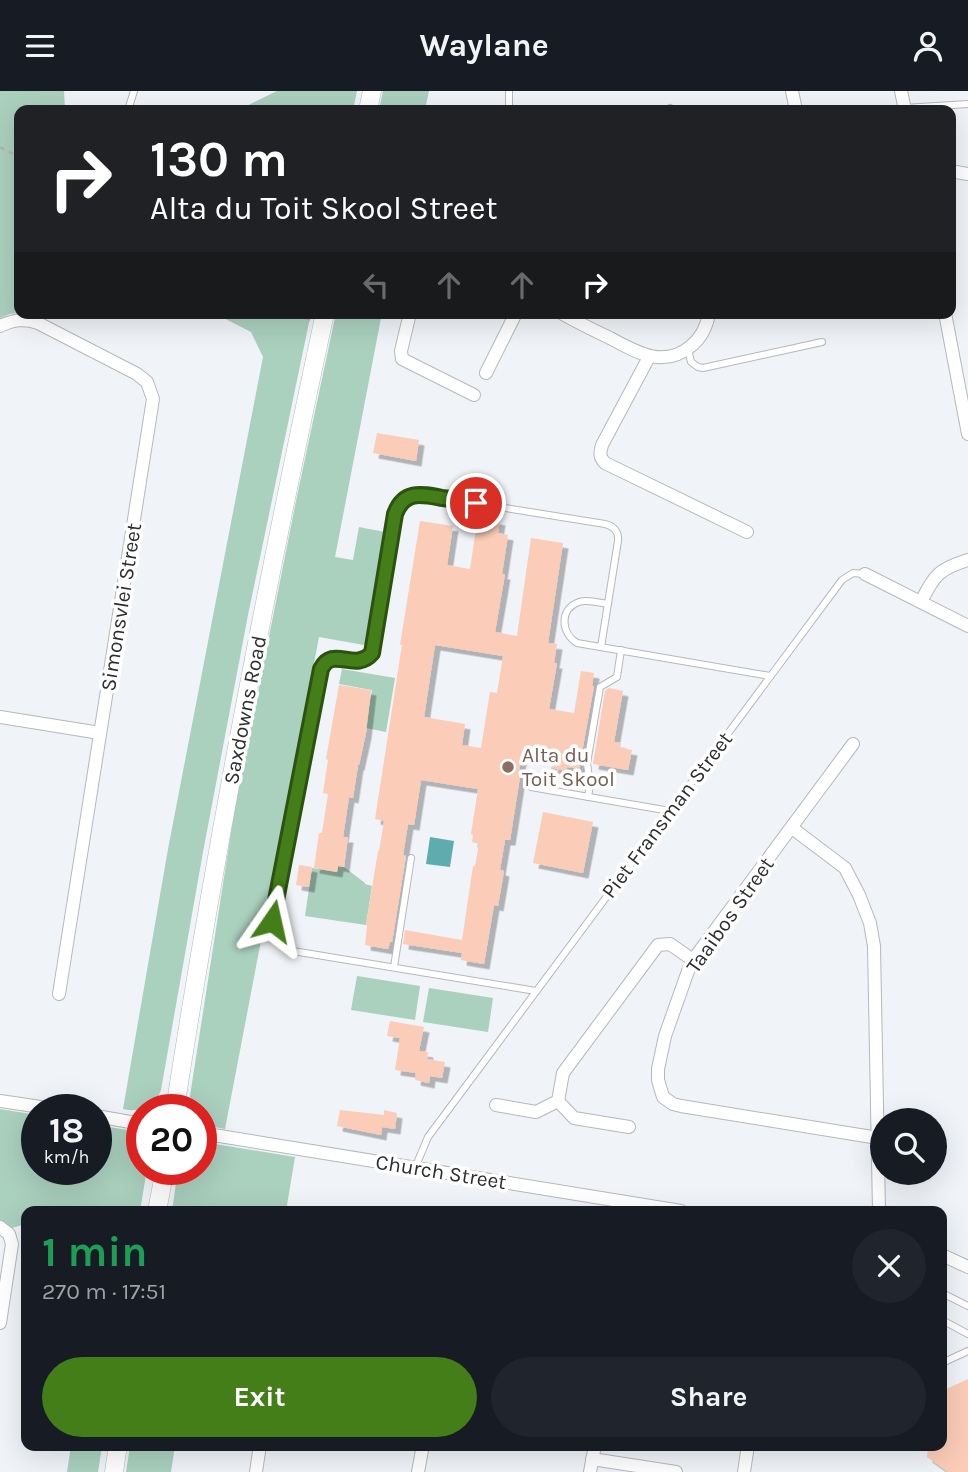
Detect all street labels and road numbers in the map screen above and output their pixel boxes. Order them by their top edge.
street label: Simonsvlei Street [96,521,146,693]
street label: Saxdowns Road [219,634,271,786]
street label: Piet Fransman Street [597,727,737,903]
street label: Taaibos Street [681,852,779,977]
street label: Church Street [374,1150,508,1194]

